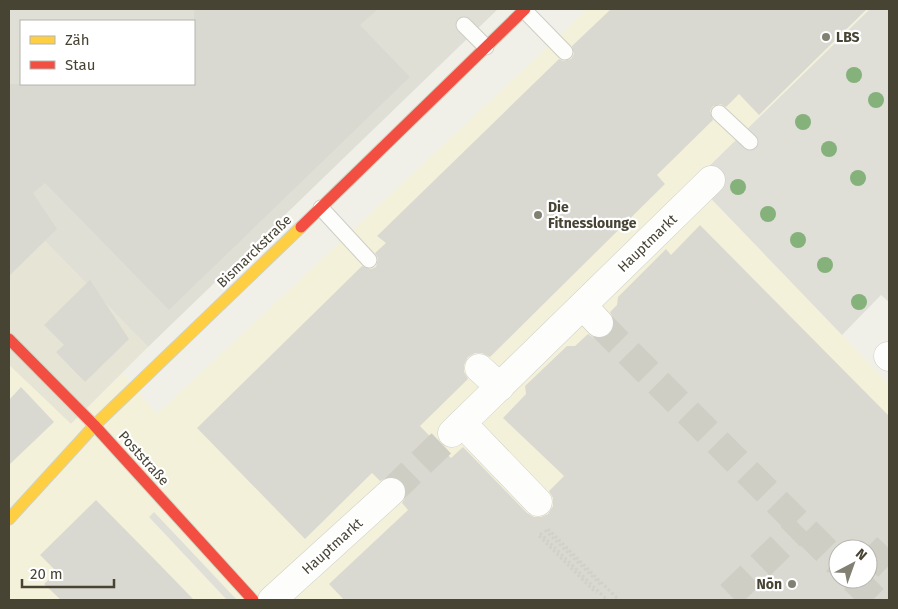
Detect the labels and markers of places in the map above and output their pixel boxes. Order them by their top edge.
place label: LBS [836,29,860,46]
marker: LBS [820,31,832,43]
place label: Die Fitnesslounge [548,199,637,232]
marker: Die Fitnesslounge [532,209,544,221]
place label: Nōn [756,576,782,593]
marker: Nōn [786,578,798,590]

